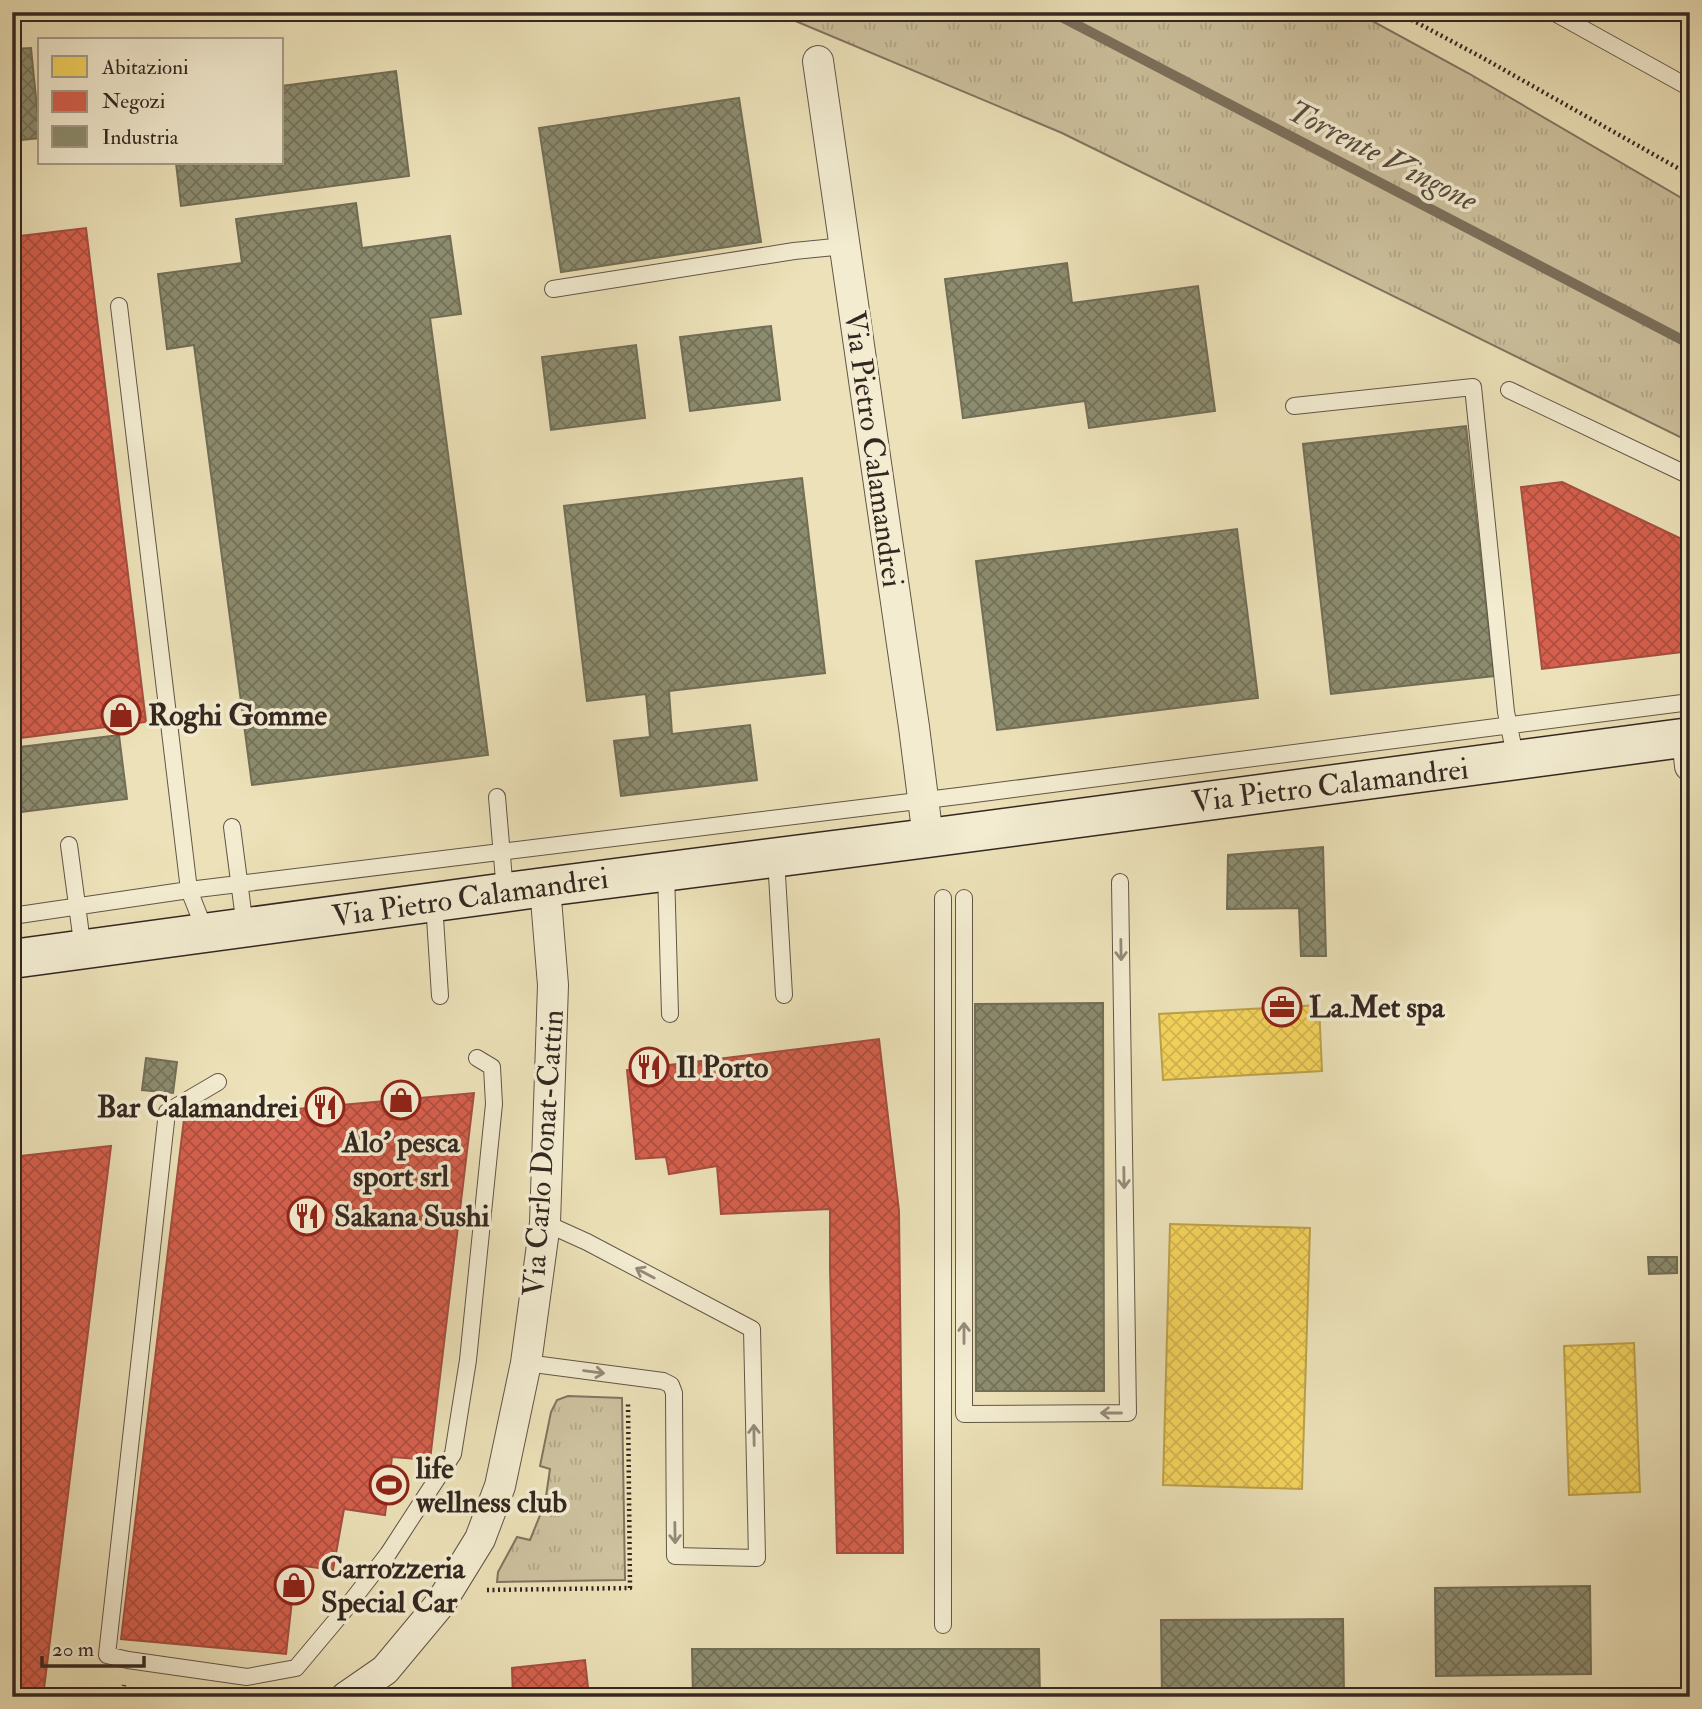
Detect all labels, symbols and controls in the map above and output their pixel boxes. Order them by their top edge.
legend [38,38,284,164]
text: Abitazioni [101,54,189,81]
text: Negozi [102,88,166,115]
water label: Torrente Vingone [1281,91,1484,221]
text: Industria [102,124,179,151]
street label: Via Pietro Calamandrei [836,309,911,590]
shop icon: Roghi Gomme [100,694,142,736]
place label: Roghi Gomme [148,697,328,734]
street label: Via Pietro Calamandrei [1190,750,1471,821]
street label: Via Pietro Calamandrei [330,860,611,935]
one-way arrow [1114,939,1128,962]
office icon: La.Met spa [1261,986,1303,1028]
place label: La.Met spa [1309,989,1446,1026]
street label: Via Carlo Donat-Cattin [515,1008,572,1298]
restaurant icon: Il Porto [628,1046,670,1088]
place label: Il Porto [676,1049,769,1086]
shop icon: Alo' pesca sport srl [380,1079,422,1121]
restaurant icon: Bar Calamandrei [304,1086,346,1128]
place label: Bar Calamandrei [97,1089,298,1126]
place label: Alo' pesca sport srl [340,1124,461,1195]
one-way arrow [1118,1166,1131,1189]
restaurant icon: Sakana Sushi [286,1195,328,1237]
place label: Sakana Sushi [334,1198,490,1235]
one-way arrow [635,1265,656,1279]
one-way arrow [957,1322,971,1345]
one-way arrow [582,1366,605,1379]
one-way arrow [1100,1406,1123,1420]
one-way arrow [748,1424,761,1447]
place label: life wellness club [415,1450,567,1521]
sports icon: life wellness club [368,1464,410,1506]
one-way arrow [668,1521,682,1544]
place label: Carrozzeria Special Car [321,1550,467,1621]
shop icon: Carrozzeria Special Car [273,1564,315,1606]
scale bar [42,1625,144,1669]
text: 20 m [52,1636,94,1663]

